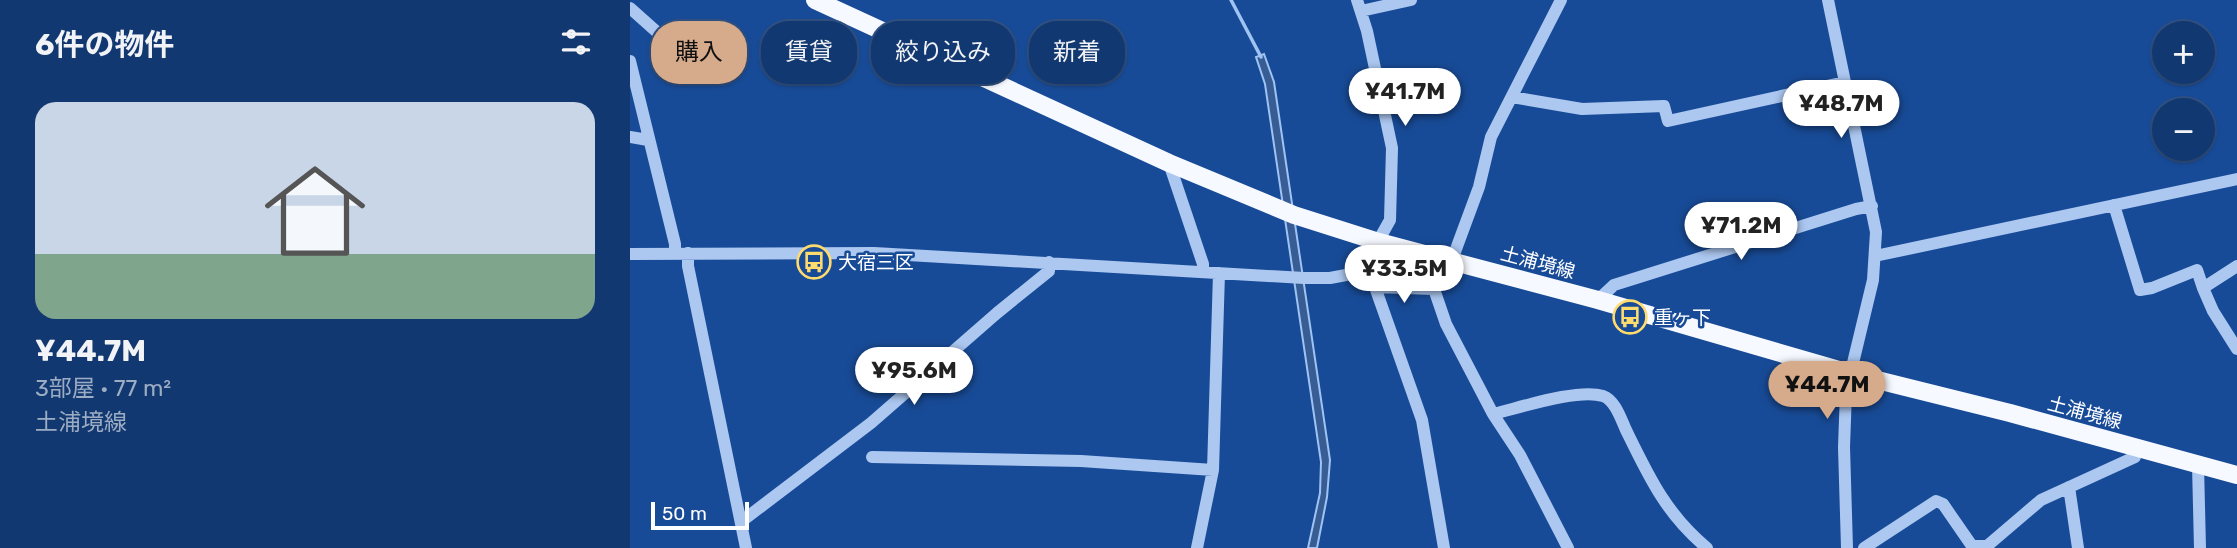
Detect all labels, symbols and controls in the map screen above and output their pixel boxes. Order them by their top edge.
chip: 購入 [651,21,747,84]
chip: 賃貸 [761,21,857,84]
chip: 絞り込み [871,21,1015,84]
chip: 新着 [1029,21,1125,84]
map controls [2152,21,2215,161]
button: + [2152,21,2215,84]
icon: filters [557,23,595,61]
text: 6件の物件 [35,27,175,63]
pin: ¥41.7M [1348,68,1462,128]
text: ¥41.7M [1365,77,1445,105]
pin: ¥48.7M [1784,80,1898,140]
text: ¥48.7M [1798,89,1884,117]
button: − [2152,98,2215,161]
icon: home [252,148,378,274]
pin: ¥71.2M [1684,202,1798,262]
text: ¥71.2M [1701,211,1781,239]
street label: 土浦境線 [1498,242,1578,283]
bus stop icon: 大宿三区 [795,243,833,281]
pin: ¥33.5M [1347,246,1461,305]
place label: 大宿三区 [838,251,914,274]
text: ¥33.5M [1361,254,1447,282]
bus stop icon: 重ヶ下 [1611,298,1649,336]
place label: 重ヶ下 [1654,306,1711,329]
text: ¥44.7M [35,333,146,369]
pin: ¥95.6M [857,348,971,407]
text: ¥95.6M [871,356,957,384]
pin: ¥44.7M [1770,362,1884,421]
text: ¥44.7M [1784,370,1870,398]
text: 3部屋 · 77 m² [35,374,171,402]
street label: 土浦境線 [2045,392,2125,433]
text: 土浦境線 [35,408,127,436]
scale bar [651,499,749,531]
text: 50 m [662,502,707,525]

